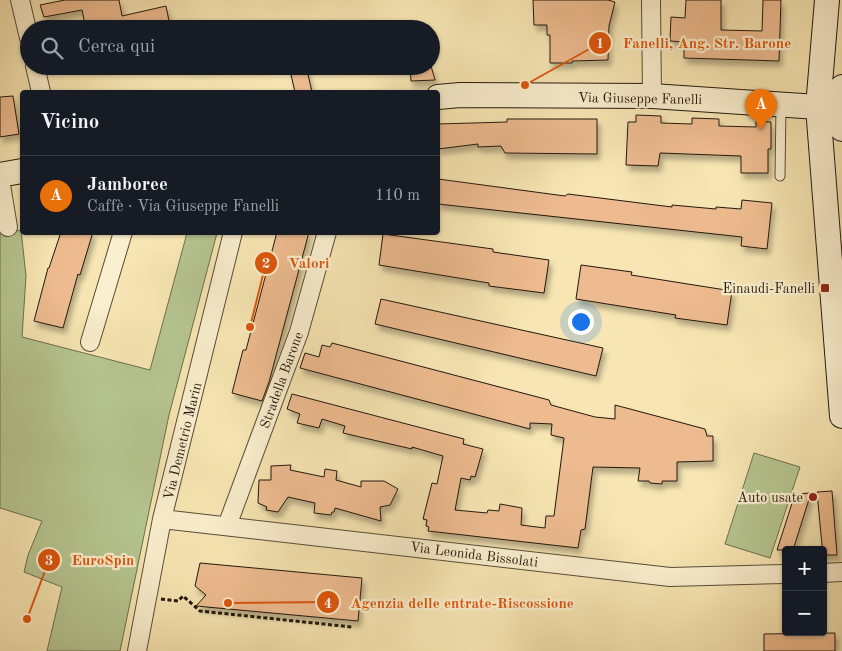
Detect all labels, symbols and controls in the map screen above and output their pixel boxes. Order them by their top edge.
search box [20,20,440,75]
callout: Fanelli, Ang. Str. Barone [587,28,801,58]
icon: search [38,34,66,62]
text: 1 [596,37,604,52]
text: Fanelli, Ang. Str. Barone [623,37,791,52]
text: Cerca qui [78,38,155,57]
pin: A [745,89,777,130]
street label: Via Giuseppe Fanelli [578,91,702,107]
text: Vicino [40,112,99,133]
text: Jamboree [87,176,168,195]
text: A [50,188,62,204]
text: 110 m [375,188,420,204]
text: Caffè · Via Giuseppe Fanelli [87,199,279,215]
callout: Valori [254,248,340,278]
text: 2 [262,257,270,272]
text: Valori [289,257,329,272]
place label: Einaudi-Fanelli [723,282,815,296]
marker: Einaudi-Fanelli [819,282,831,294]
your location [568,309,594,335]
street label: Stradella Barone [258,330,306,430]
street label: Via Demetrio Marin [162,381,204,502]
place label: Auto usate [737,491,803,505]
marker: Auto usate [807,491,819,503]
street label: Via Leonida Bissolati [409,540,539,570]
callout: EuroSpin [37,545,145,575]
map controls [782,546,827,636]
button: + [782,546,827,591]
text: 3 [45,554,53,569]
text: EuroSpin [72,554,134,569]
callout: Agenzia delle entrate-Riscossione [316,587,584,617]
button: − [782,591,827,636]
text: 4 [324,597,332,612]
text: Agenzia delle entrate-Riscossione [350,597,574,612]

